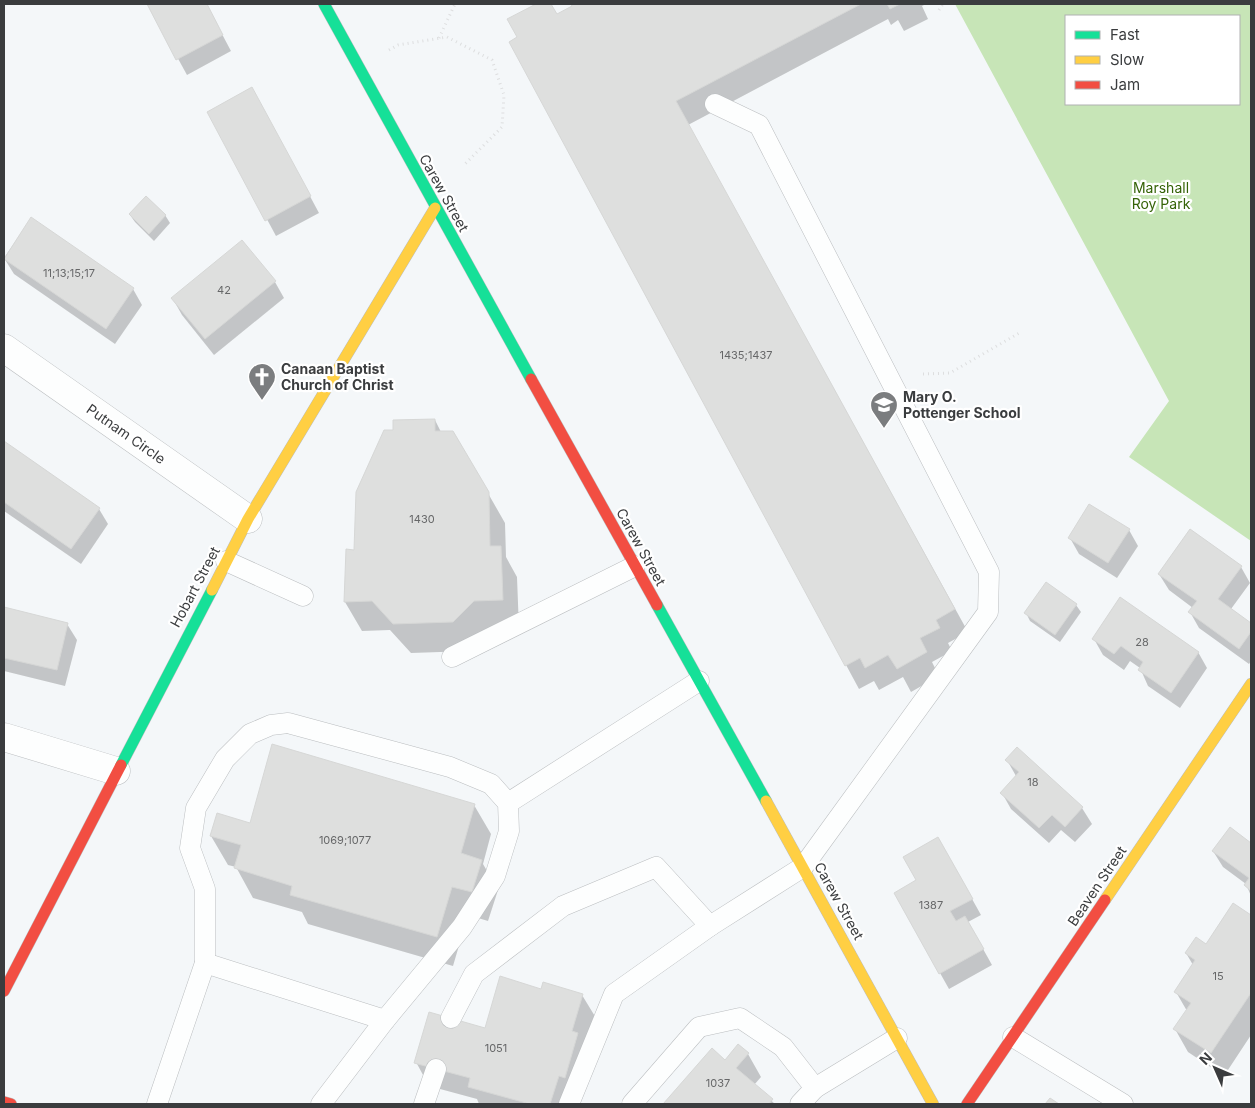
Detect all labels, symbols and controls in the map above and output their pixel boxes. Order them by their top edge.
legend [1065,15,1240,105]
text: Fast [1110,25,1140,44]
text: Slow [1110,50,1144,69]
text: Jam [1110,75,1140,94]
street label: Carew Street [416,151,473,235]
park label: Marshall Roy Park [1132,179,1191,212]
house number: 11;13;15;17 [43,266,95,280]
house number: 42 [217,283,231,297]
house number: 1435;1437 [720,348,772,362]
place label: Canaan Baptist Church of Christ [281,360,394,393]
church icon: Canaan Baptist Church of Christ [247,362,277,401]
place label: Mary O. Pottenger School [903,388,1021,421]
school or university icon: Mary O. Pottenger School [869,390,899,429]
street label: Putnam Circle [84,400,169,467]
street label: Carew Street [613,505,670,589]
house number: 1430 [409,512,435,526]
street label: Hobart Street [166,543,223,630]
house number: 28 [1135,635,1149,649]
house number: 18 [1027,775,1039,789]
house number: 1069;1077 [319,833,371,847]
street label: Beaven Street [1064,842,1130,929]
street label: Carew Street [811,859,868,943]
house number: 1387 [919,898,943,912]
house number: 15 [1212,969,1224,983]
house number: 1051 [485,1041,507,1055]
north arrow [1190,1043,1240,1093]
text: N [1196,1049,1215,1068]
house number: 1037 [706,1076,730,1090]

